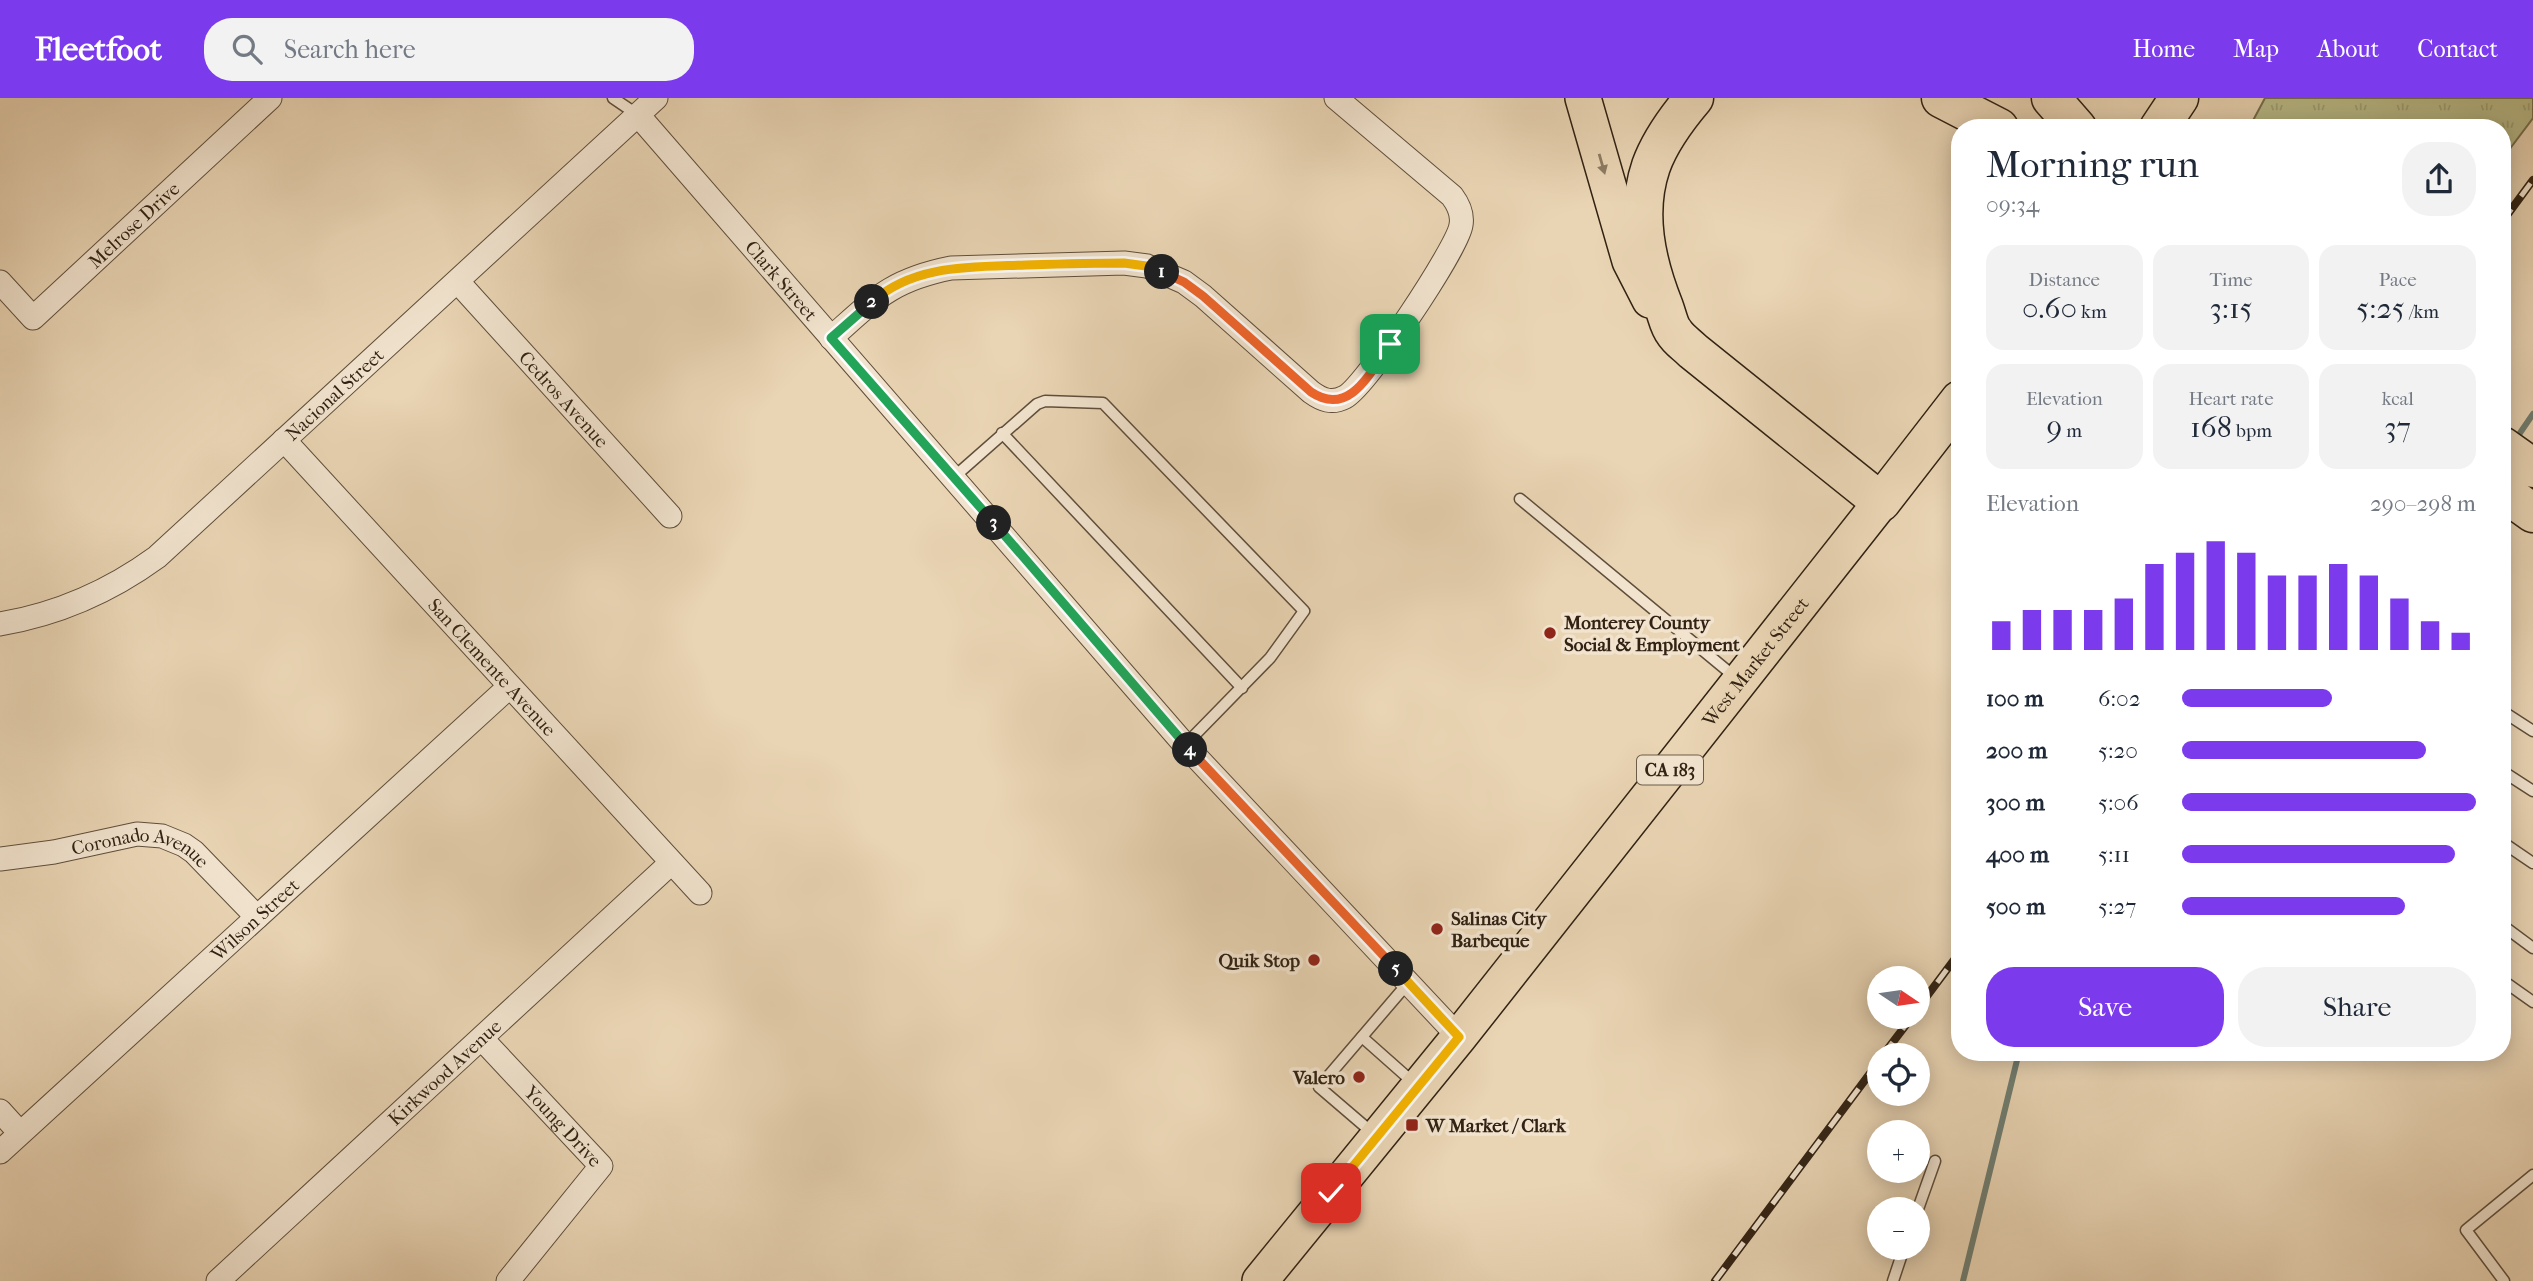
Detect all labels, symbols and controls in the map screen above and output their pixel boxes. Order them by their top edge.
search box [204,18,694,81]
text: Fleetfoot [35,30,162,69]
icon: search [228,30,266,68]
text: Search here [284,34,416,65]
text: Home [2133,35,2195,63]
text: Map [2233,35,2279,63]
text: About [2317,35,2379,63]
text: Contact [2417,35,2498,63]
text: Morning run [1986,142,2199,187]
button: share [2402,142,2476,216]
one-way arrow [1597,153,1608,175]
street label: Melrose Drive [84,178,184,273]
text: 09:34 [1986,191,2039,218]
street label: Clark Street [740,236,822,326]
pin: 1 [1144,254,1180,290]
text: 1 [1158,260,1165,282]
text: Distance [2029,269,2100,291]
text: Time [2209,269,2253,291]
text: Pace [2379,269,2417,291]
pin: 2 [854,284,890,320]
text: 2 [867,290,876,312]
text: 0.60 [2022,291,2077,326]
text: 3:15 [2209,291,2253,326]
text: 5:25 [2356,291,2405,326]
text: km [2077,301,2107,323]
text: /km [2405,301,2439,323]
pin [1360,314,1420,374]
icon: arrive [1371,325,1409,363]
street label: Nacional Street [281,344,389,445]
street label: Cedros Avenue [514,347,613,453]
text: Elevation [2026,388,2103,410]
text: Heart rate [2188,388,2274,410]
text: kcal [2382,388,2414,410]
text: 9 [2047,410,2062,445]
text: 168 [2190,410,2232,445]
text: 37 [2384,410,2411,445]
text: m [2062,420,2082,442]
text: bpm [2232,420,2272,442]
text: Elevation [1986,490,2079,517]
text: 290–298 m [2370,490,2476,517]
pin: 3 [976,506,1012,540]
text: 3 [990,511,997,533]
street label: West Market Street [1697,593,1814,732]
street label: San Clemente Avenue [423,594,560,741]
place label: Monterey County Social & Employment [1563,612,1740,656]
marker: Monterey County Social & Employment [1542,625,1558,641]
text: 100 m [1986,685,2044,712]
text: 6:02 [2098,685,2141,712]
pin: 4 [1172,732,1208,768]
text: 200 m [1986,737,2047,764]
text: 5:20 [2098,737,2138,764]
text: 4 [1184,738,1195,760]
road number: CA 183 [1637,756,1703,784]
text: 300 m [1986,789,2045,816]
text: 5:06 [2098,789,2139,816]
street label: Coronado Avenue [69,823,213,873]
text: 400 m [1986,841,2049,868]
text: 5:11 [2098,841,2130,868]
street label: Wilson Street [206,874,304,966]
text: 500 m [1986,893,2045,920]
text: 5:27 [2098,893,2136,920]
place label: Salinas City Barbeque [1451,908,1547,952]
marker: Salinas City Barbeque [1429,921,1445,937]
place label: Quik Stop [1219,950,1300,972]
marker: Quik Stop [1306,952,1322,968]
pin: 5 [1378,952,1414,986]
text: 5 [1391,957,1400,979]
north arrow [1867,966,1930,1029]
map controls [1867,966,1930,1260]
button: Save [1986,967,2224,1047]
button: Share [2238,967,2476,1047]
street label: Kirkwood Avenue [384,1015,506,1130]
button: locate [1867,1043,1930,1106]
place label: Valero [1292,1067,1345,1089]
marker: Valero [1351,1069,1367,1085]
street label: Young Drive [519,1081,606,1172]
place label: W Market / Clark [1425,1115,1567,1137]
marker: W Market / Clark [1404,1117,1420,1133]
button: + [1867,1120,1930,1183]
pin [1301,1163,1361,1223]
icon: check [1312,1174,1350,1212]
button: − [1867,1197,1930,1260]

